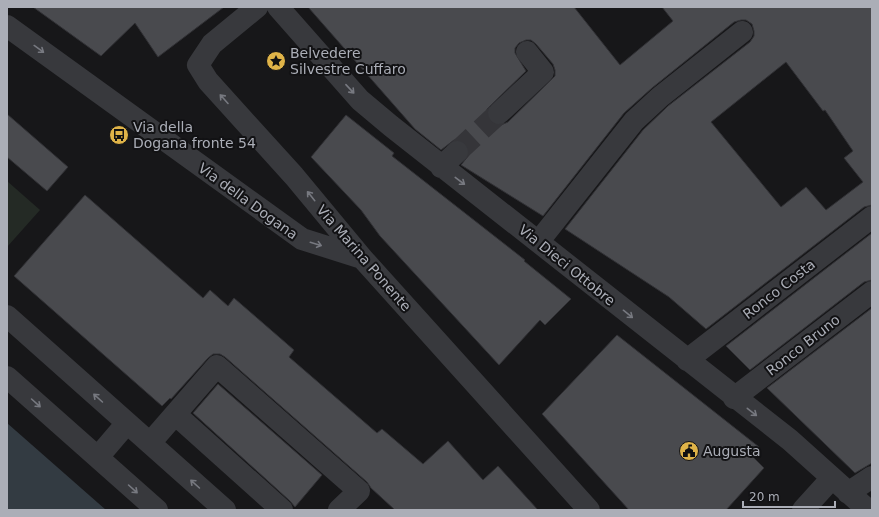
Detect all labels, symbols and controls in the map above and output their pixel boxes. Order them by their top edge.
one-way arrow [33,45,44,53]
place label: Belvedere Silvestre Cuffaro [290,45,406,77]
place icon: Belvedere Silvestre Cuffaro [265,50,287,72]
one-way arrow [345,84,355,94]
one-way arrow [220,94,229,104]
place label: Via della Dogana fronte 54 [133,119,256,151]
bus stop icon: Via della Dogana fronte 54 [108,124,130,146]
street label: Via della Dogana [195,160,301,242]
one-way arrow [455,177,466,185]
one-way arrow [306,190,315,201]
street label: Via Marina Ponente [314,202,414,314]
street label: Via Dieci Ottobre [516,221,618,309]
one-way arrow [309,241,322,248]
street label: Ronco Costa [740,256,818,322]
one-way arrow [623,309,634,318]
street label: Ronco Bruno [763,311,843,379]
one-way arrow [93,393,104,402]
one-way arrow [31,398,41,407]
one-way arrow [747,407,758,416]
public building icon: Augusta [678,440,700,462]
place label: Augusta [703,443,761,459]
one-way arrow [191,480,201,489]
scale bar [743,483,835,509]
one-way arrow [128,484,138,494]
text: 20 m [749,490,780,504]

